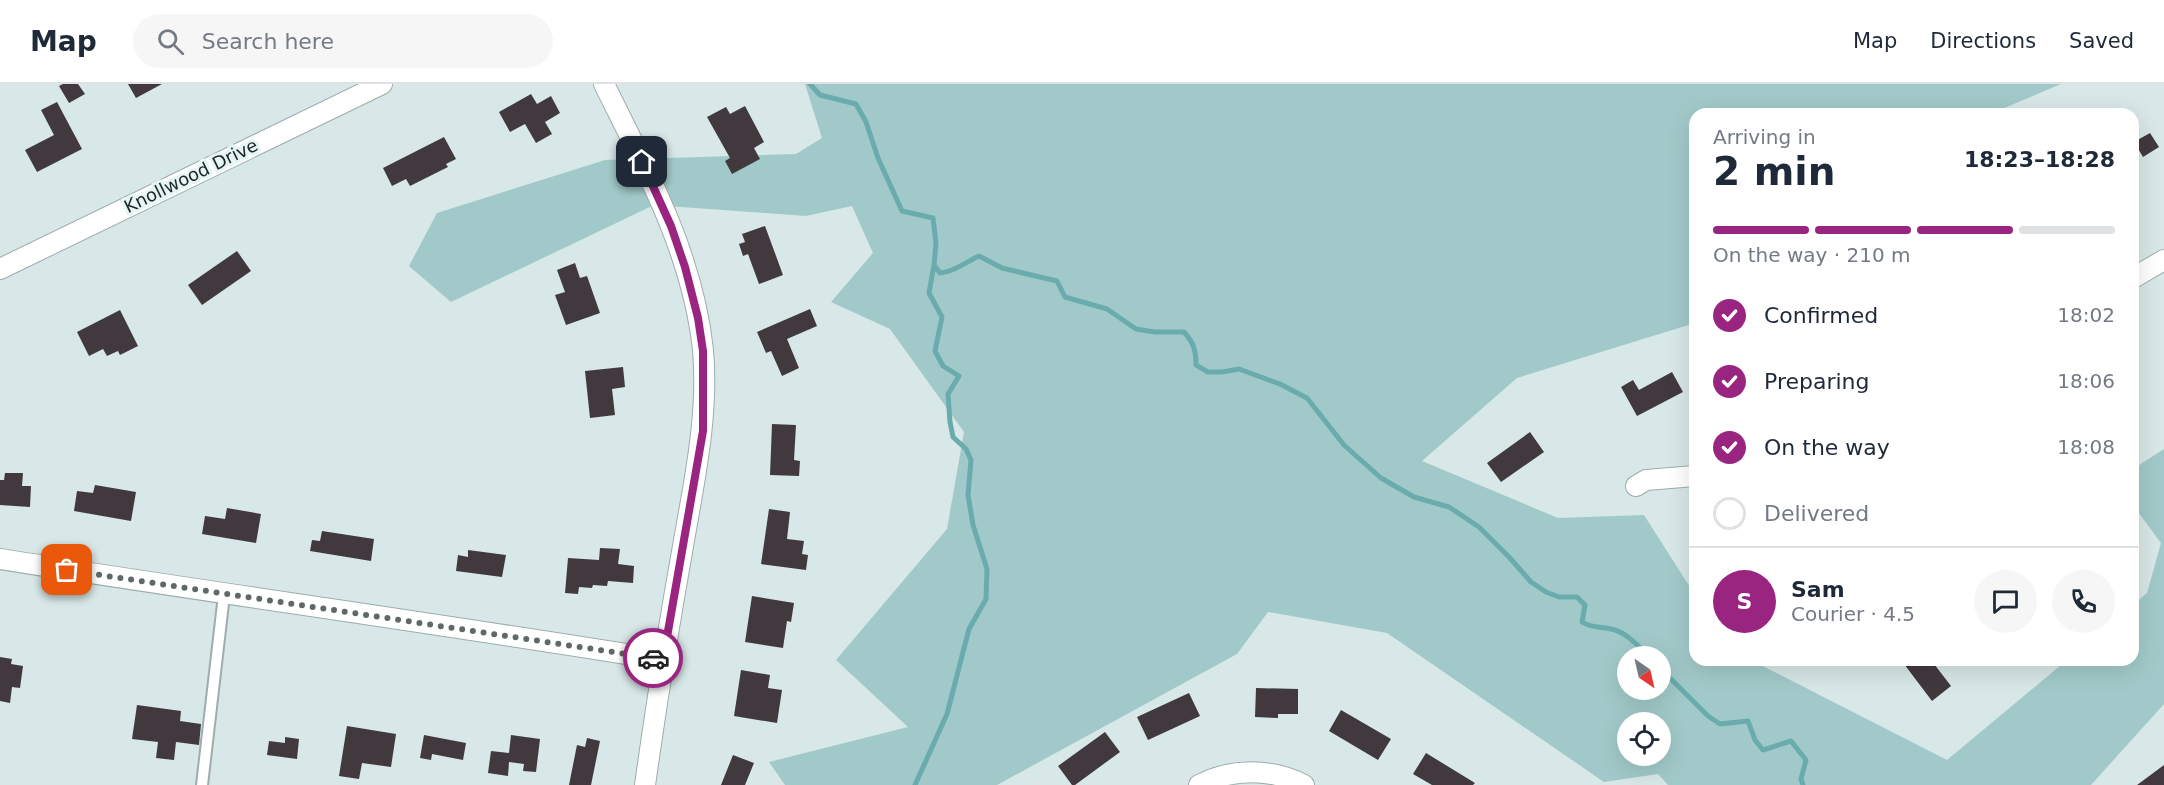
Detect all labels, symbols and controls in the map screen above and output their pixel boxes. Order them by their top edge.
search box [133,14,553,68]
text: Map [30,25,97,58]
icon: search [154,25,187,58]
text: Search here [202,29,334,54]
text: Map [1853,29,1897,53]
text: Directions [1930,29,2036,53]
text: Saved [2069,29,2134,53]
text: Arriving in [1713,125,1816,149]
street label: Knollwood Drive [121,134,261,217]
pin [616,136,667,187]
icon: home [625,145,658,178]
text: 18:23–18:28 [1964,147,2115,172]
text: 2 min [1713,149,1835,194]
text: On the way · 210 m [1713,243,1911,267]
icon: check [1713,299,1746,332]
text: Confirmed [1764,303,1878,328]
text: 18:02 [2057,303,2115,327]
icon: check [1713,365,1746,398]
text: Preparing [1764,369,1870,394]
text: 18:06 [2057,369,2115,393]
icon: check [1713,431,1746,464]
text: On the way [1764,435,1890,460]
text: 18:08 [2057,435,2115,459]
text: Delivered [1764,501,1869,526]
pin [41,544,92,595]
icon: bag [50,553,83,586]
button: chat [1974,570,2037,633]
button: phone [2052,570,2115,633]
text: Sam [1791,577,1845,602]
text: S [1737,589,1752,614]
text: Courier · 4.5 [1791,602,1915,626]
courier [623,628,683,688]
icon: car [637,642,670,675]
north arrow [1617,646,1671,700]
map controls [1617,646,1671,766]
button: locate [1617,712,1671,766]

